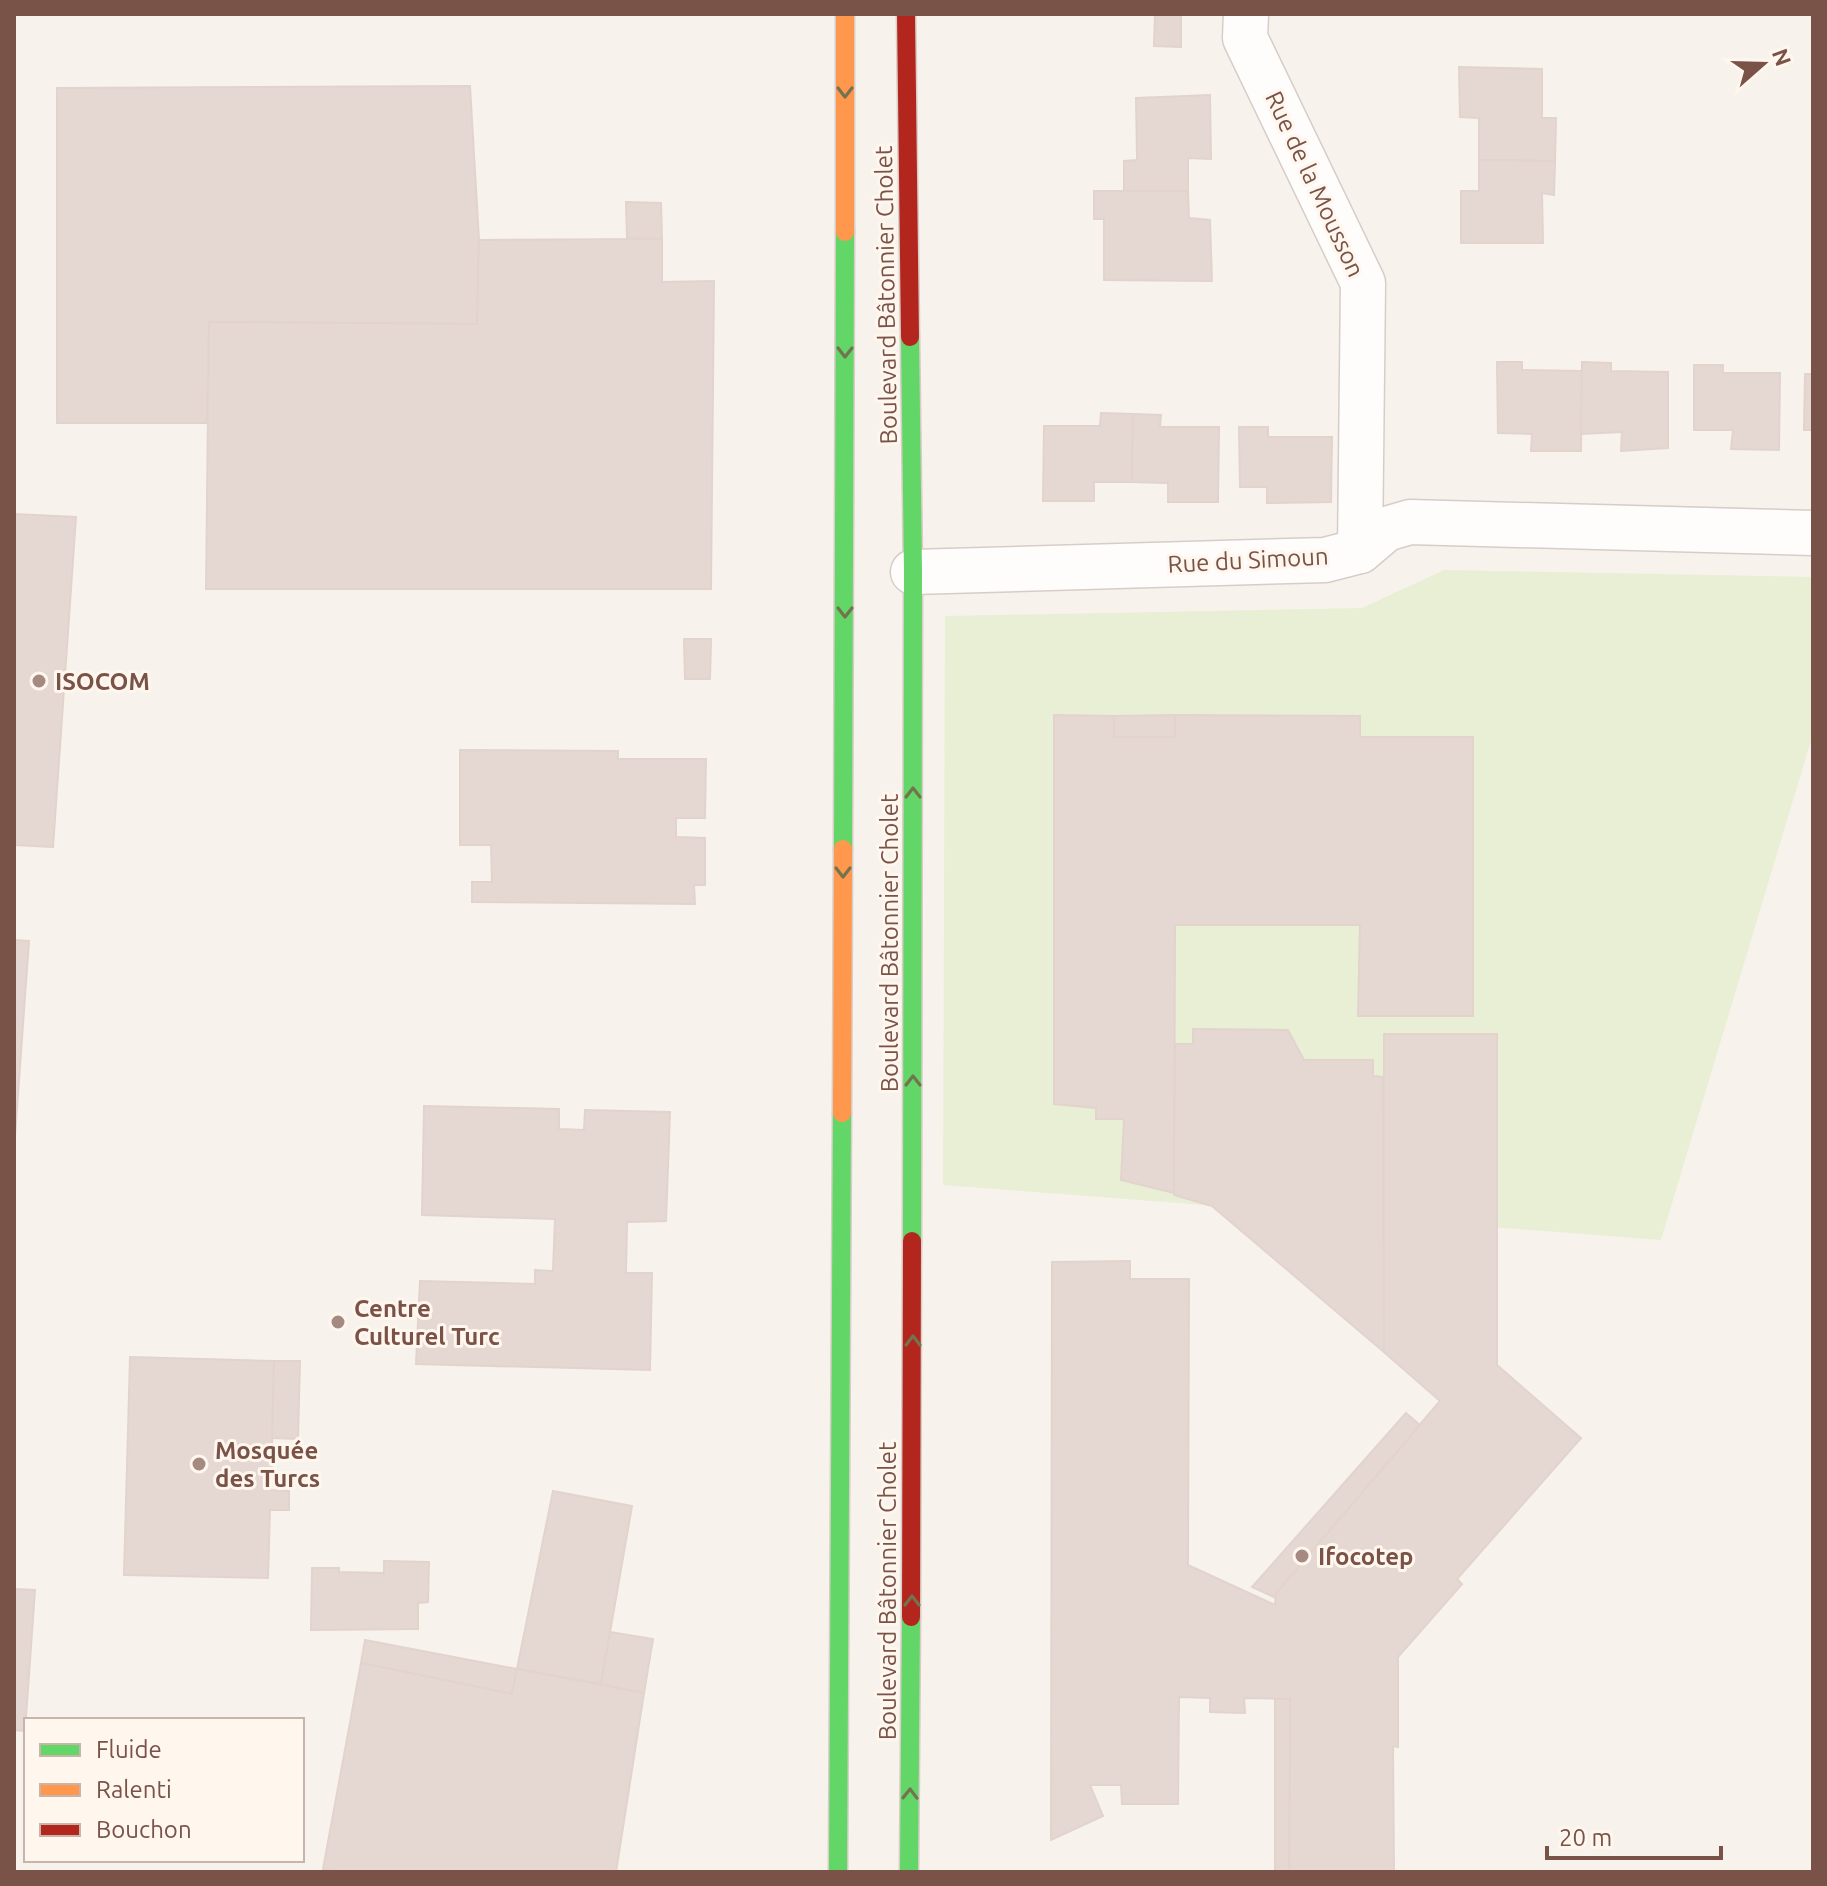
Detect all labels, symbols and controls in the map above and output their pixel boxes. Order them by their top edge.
north arrow [1723,24,1803,104]
text: N [1768,45,1797,69]
one-way arrow [836,86,854,99]
street label: Rue de la Mousson [1260,87,1370,281]
street label: Boulevard Bâtonnier Cholet [870,145,902,445]
one-way arrow [836,346,854,359]
street label: Rue du Simoun [1167,542,1329,578]
one-way arrow [836,606,853,619]
place label: ISOCOM [55,668,150,695]
marker: ISOCOM [30,672,48,690]
one-way arrow [904,786,922,799]
street label: Boulevard Bâtonnier Cholet [876,793,903,1092]
one-way arrow [834,866,852,879]
one-way arrow [904,1074,922,1087]
place label: Centre Culturel Turc [354,1295,500,1350]
marker: Centre Culturel Turc [329,1313,347,1331]
one-way arrow [904,1334,922,1347]
place label: Mosquée des Turcs [215,1437,320,1492]
street label: Boulevard Bâtonnier Cholet [874,1441,901,1740]
marker: Mosquée des Turcs [190,1455,208,1473]
place label: Ifocotep [1318,1543,1413,1570]
marker: Ifocotep [1293,1547,1311,1565]
one-way arrow [903,1594,920,1607]
legend [24,1718,304,1862]
text: Fluide [96,1736,162,1763]
text: Ralenti [96,1776,172,1803]
one-way arrow [901,1787,919,1800]
scale bar [1547,1810,1721,1860]
text: Bouchon [96,1816,192,1843]
text: 20 m [1559,1824,1612,1851]

